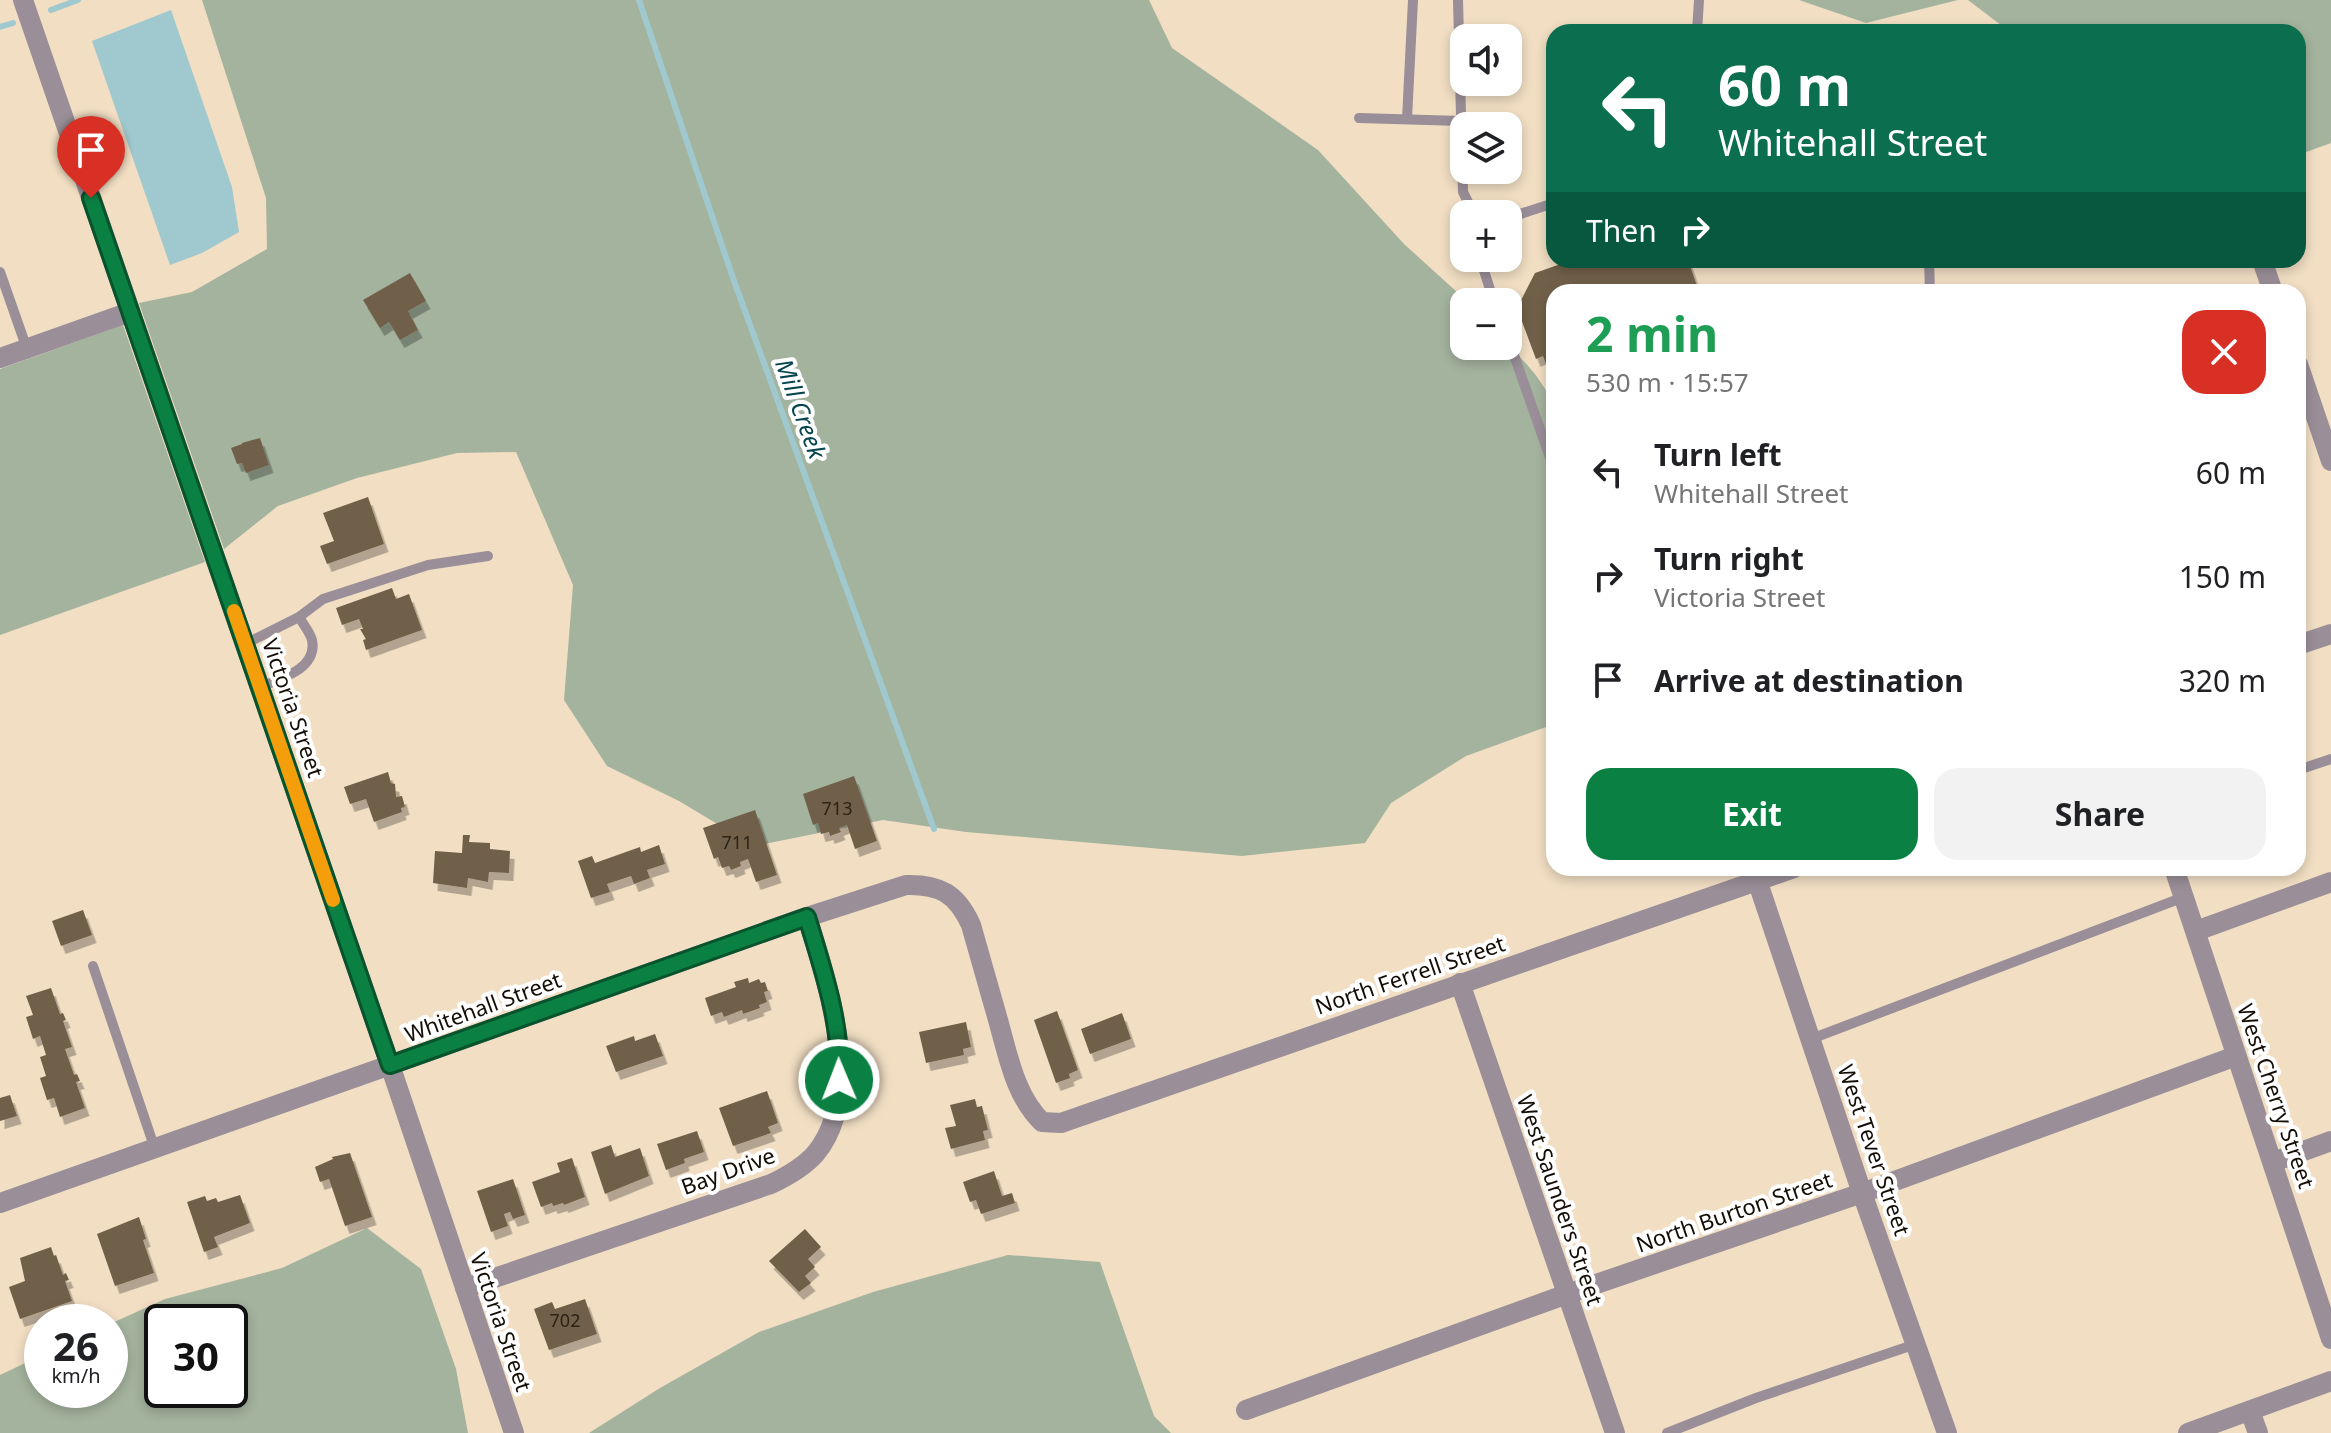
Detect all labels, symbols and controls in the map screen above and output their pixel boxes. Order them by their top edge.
map controls [1450,24,1522,360]
button: sound [1450,24,1522,96]
text: 60 m [1718,46,1851,122]
icon: left [1586,56,1690,160]
button: layers [1450,112,1522,184]
pin [57,116,125,198]
text: Whitehall Street [1718,118,1987,167]
icon: arrive [69,128,113,172]
button: + [1450,200,1522,272]
icon: right [1673,208,1717,252]
text: Then [1586,210,1657,251]
button: − [1450,288,1522,360]
text: 2 min [1586,301,1718,366]
button: close [2182,310,2266,394]
water label: Mill Creek [768,354,835,464]
text: 530 m · 15:57 [1586,364,1749,400]
text: Turn left [1654,434,1782,475]
icon: left [1586,450,1630,494]
text: 60 m [2196,452,2266,493]
text: Whitehall Street [1654,475,1848,511]
text: Turn right [1654,538,1804,579]
icon: right [1586,554,1630,598]
text: 150 m [2179,556,2266,597]
text: Victoria Street [1654,579,1825,615]
street label: Victoria Street [256,634,332,781]
icon: arrive [1586,658,1630,702]
text: Arrive at destination [1654,660,1964,701]
text: 320 m [2179,660,2266,701]
button: Exit [1586,768,1918,860]
button: Share [1934,768,2266,860]
house number: 713 [822,796,852,820]
house number: 711 [722,830,752,854]
street label: North Ferrell Street [1311,927,1509,1021]
street label: Whitehall Street [400,964,565,1048]
street label: West Cherry Street [2231,1000,2323,1192]
position arrow [797,1038,881,1122]
street label: West Tever Street [1832,1060,1918,1239]
street label: West Saunders Street [1511,1090,1611,1309]
street label: Bay Drive [676,1139,779,1201]
street label: North Burton Street [1632,1163,1836,1259]
street label: Victoria Street [464,1248,540,1395]
speed limit sign: 30 [144,1304,248,1408]
house number: 702 [550,1308,580,1332]
text: 26 [53,1318,99,1373]
text: km/h [51,1362,101,1389]

